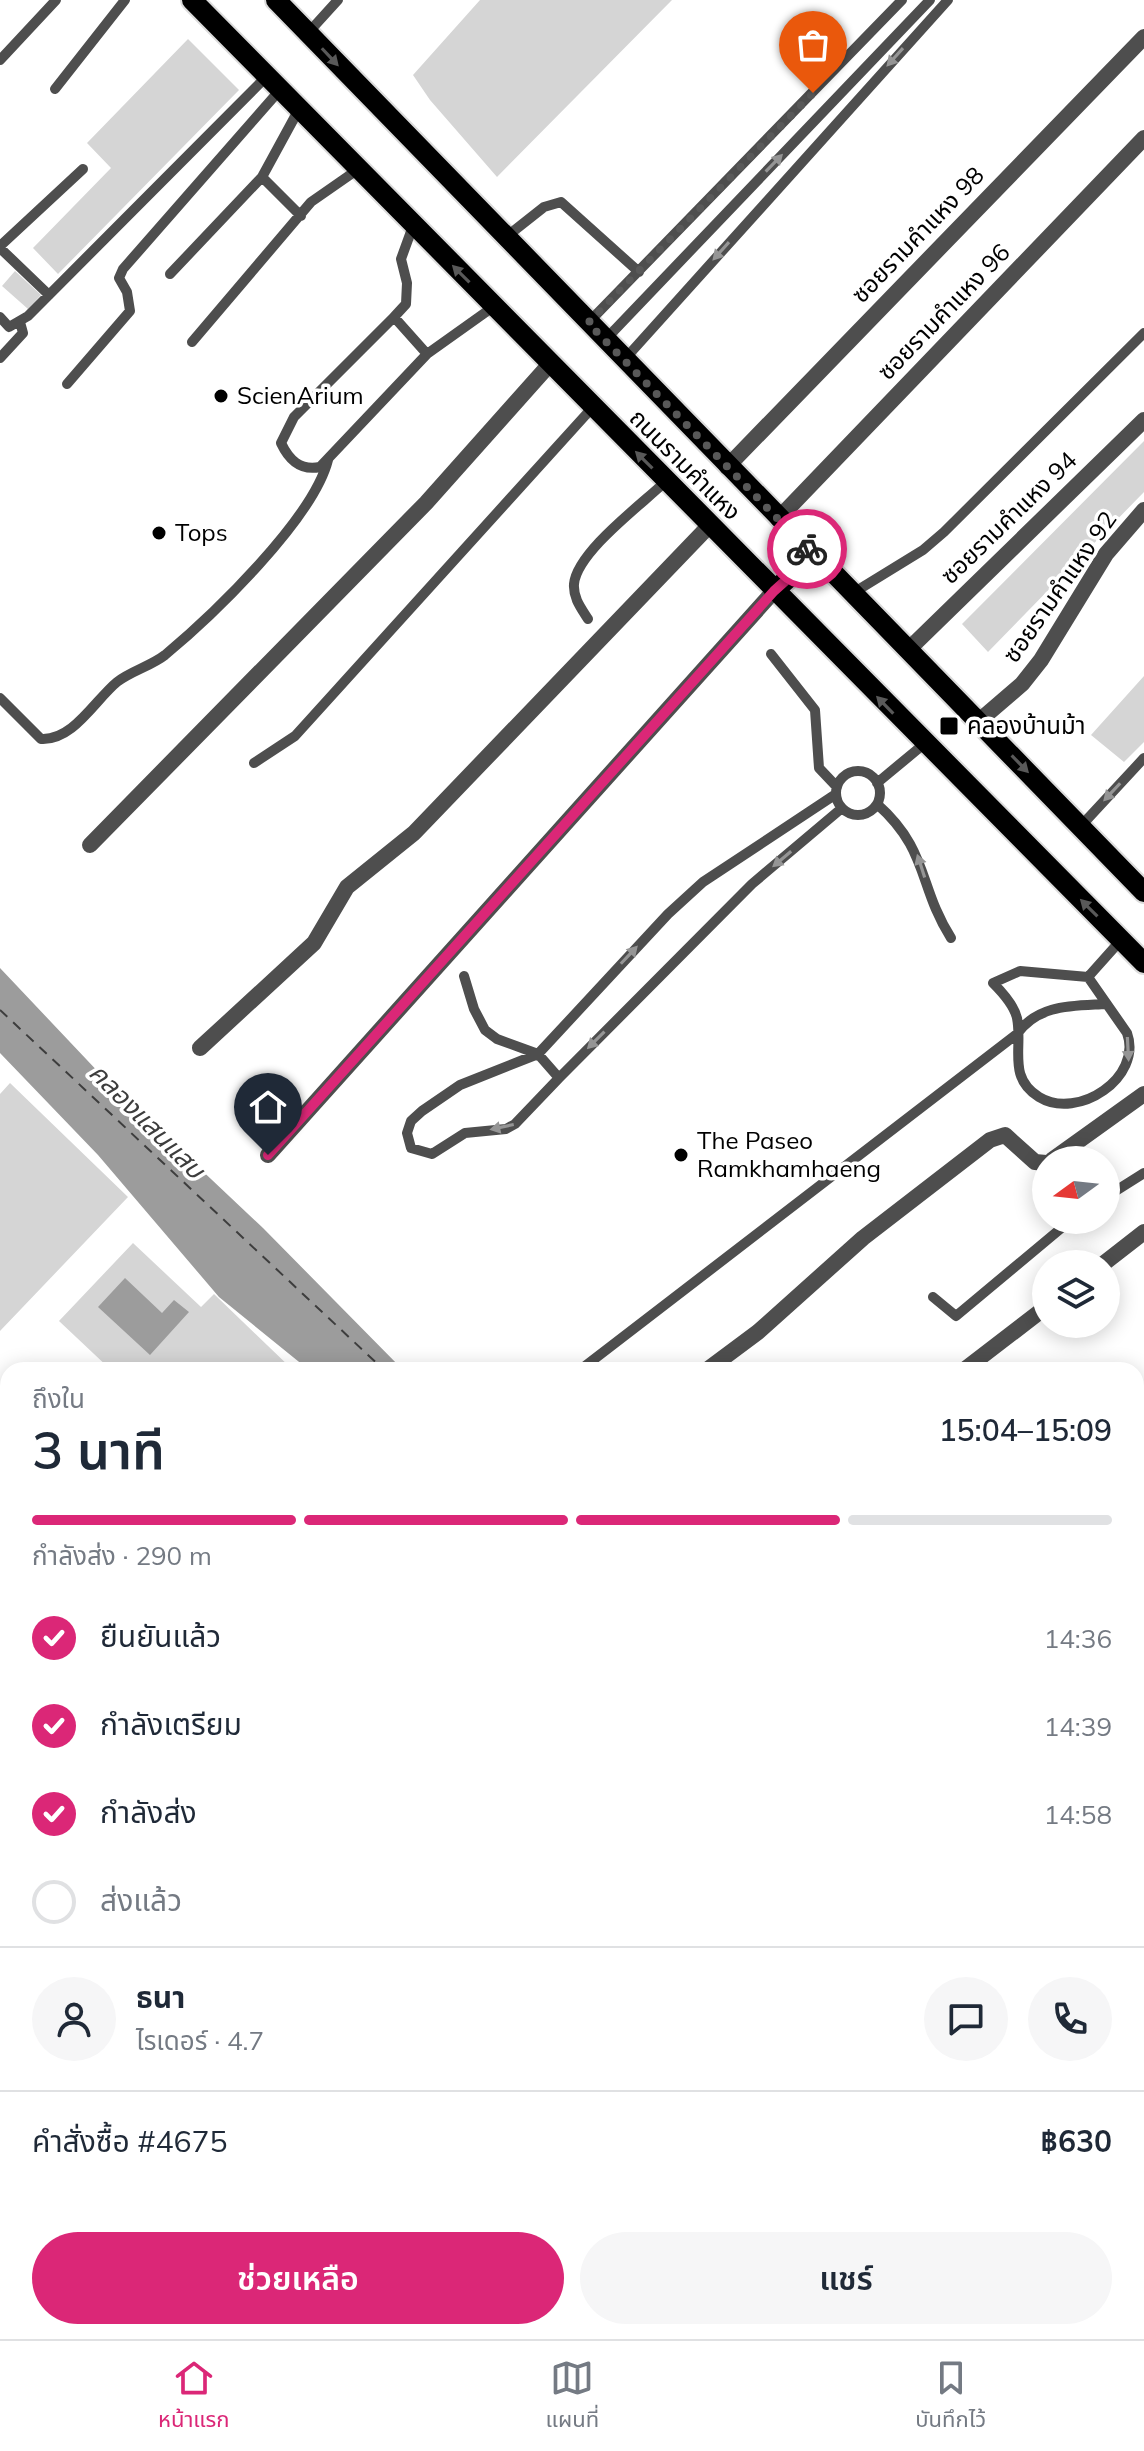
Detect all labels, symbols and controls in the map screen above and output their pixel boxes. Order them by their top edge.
pin [779,11,847,93]
icon: bag [791,23,835,67]
one-way arrow [321,47,339,66]
one-way arrow [886,47,904,66]
one-way arrow [765,154,783,173]
street label: ซอยรามคําแหง 98 [845,160,990,309]
street label: ซอยรามคําแหง 96 [871,237,1016,386]
one-way arrow [713,240,730,260]
one-way arrow [452,266,471,284]
place label: ScienArium [237,380,364,410]
marker: ScienArium [212,387,230,405]
street label: ถนนรามคำแหง [624,402,748,526]
street label: ซอยรามคําแหง 94 [934,445,1083,590]
one-way arrow [635,451,653,470]
street label: ซอยรามคําแหง 92 [996,505,1122,668]
courier [767,509,847,589]
place label: Tops [175,517,228,547]
marker: Tops [150,524,168,542]
icon: bike [785,527,829,571]
one-way arrow [876,696,895,715]
place label: คลองบ้านม้า [967,710,1086,740]
marker: คลองบ้านม้า [938,715,960,737]
one-way arrow [1010,754,1028,773]
one-way arrow [1104,783,1122,802]
one-way arrow [773,850,793,867]
one-way arrow [915,854,927,878]
one-way arrow [1080,899,1099,918]
one-way arrow [620,946,638,965]
one-way arrow [588,1030,606,1049]
one-way arrow [1122,1037,1135,1062]
water label: คลองแสนแสบ [83,1056,214,1187]
pin [234,1073,302,1155]
icon: home [246,1085,290,1129]
one-way arrow [489,1121,514,1133]
place label: The Paseo Ramkhamhaeng [697,1125,881,1183]
marker: The Paseo Ramkhamhaeng [672,1146,690,1164]
north arrow [1032,1146,1120,1234]
map controls [1032,1146,1120,1338]
button: layers [1032,1250,1120,1338]
text: ถึงใน [32,1382,85,1415]
text: 15:04–15:09 [939,1411,1112,1449]
text: 3 นาที [32,1417,165,1482]
text: กำลังส่ง · 290 m [32,1539,212,1572]
icon: check [32,1616,76,1660]
text: ยืนยันแล้ว [100,1617,221,1655]
text: 14:36 [1044,1622,1112,1655]
icon: check [32,1704,76,1748]
text: กำลังเตรียม [100,1705,242,1743]
text: 14:39 [1044,1710,1112,1743]
icon: check [32,1792,76,1836]
text: กำลังส่ง [100,1793,197,1831]
text: 14:58 [1044,1798,1112,1831]
text: ส่งแล้ว [100,1881,182,1919]
button: person [32,1977,116,2061]
button: chat [924,1977,1008,2061]
button: phone [1028,1977,1112,2061]
text: ธนา [136,1978,185,2016]
text: ไรเดอร์ · 4.7 [136,2024,264,2057]
text: คำสั่งซื้อ #4675 [32,2122,228,2160]
text: ฿630 [1041,2122,1112,2160]
button: ช่วยเหลือ [32,2232,564,2324]
button: แชร์ [580,2232,1112,2324]
tab: หน้าแรก [158,2356,230,2437]
tab: แผนที่ [546,2356,599,2437]
tab: บันทึกไว้ [915,2356,986,2437]

